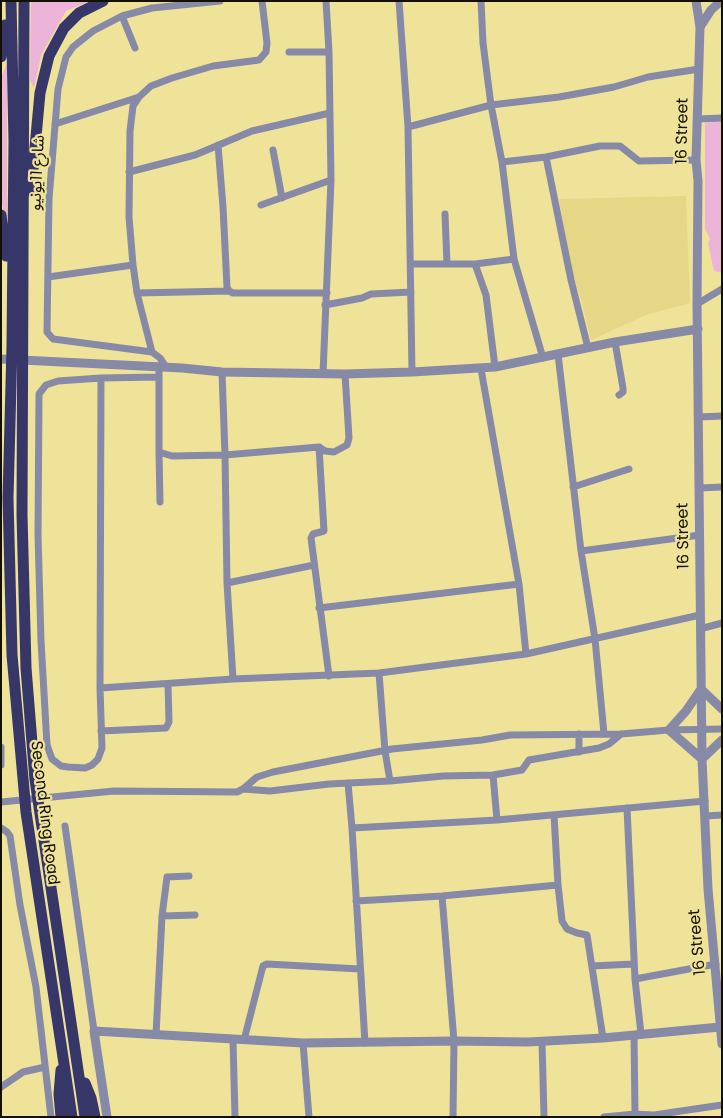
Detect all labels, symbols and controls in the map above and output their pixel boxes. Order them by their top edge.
street label: 16 Street [673,98,693,164]
street label: شارع 11يونيو [26,135,50,211]
street label: 16 Street [674,503,694,569]
street label: Second Ring Road [26,740,62,886]
street label: 16 Street [686,908,710,976]

